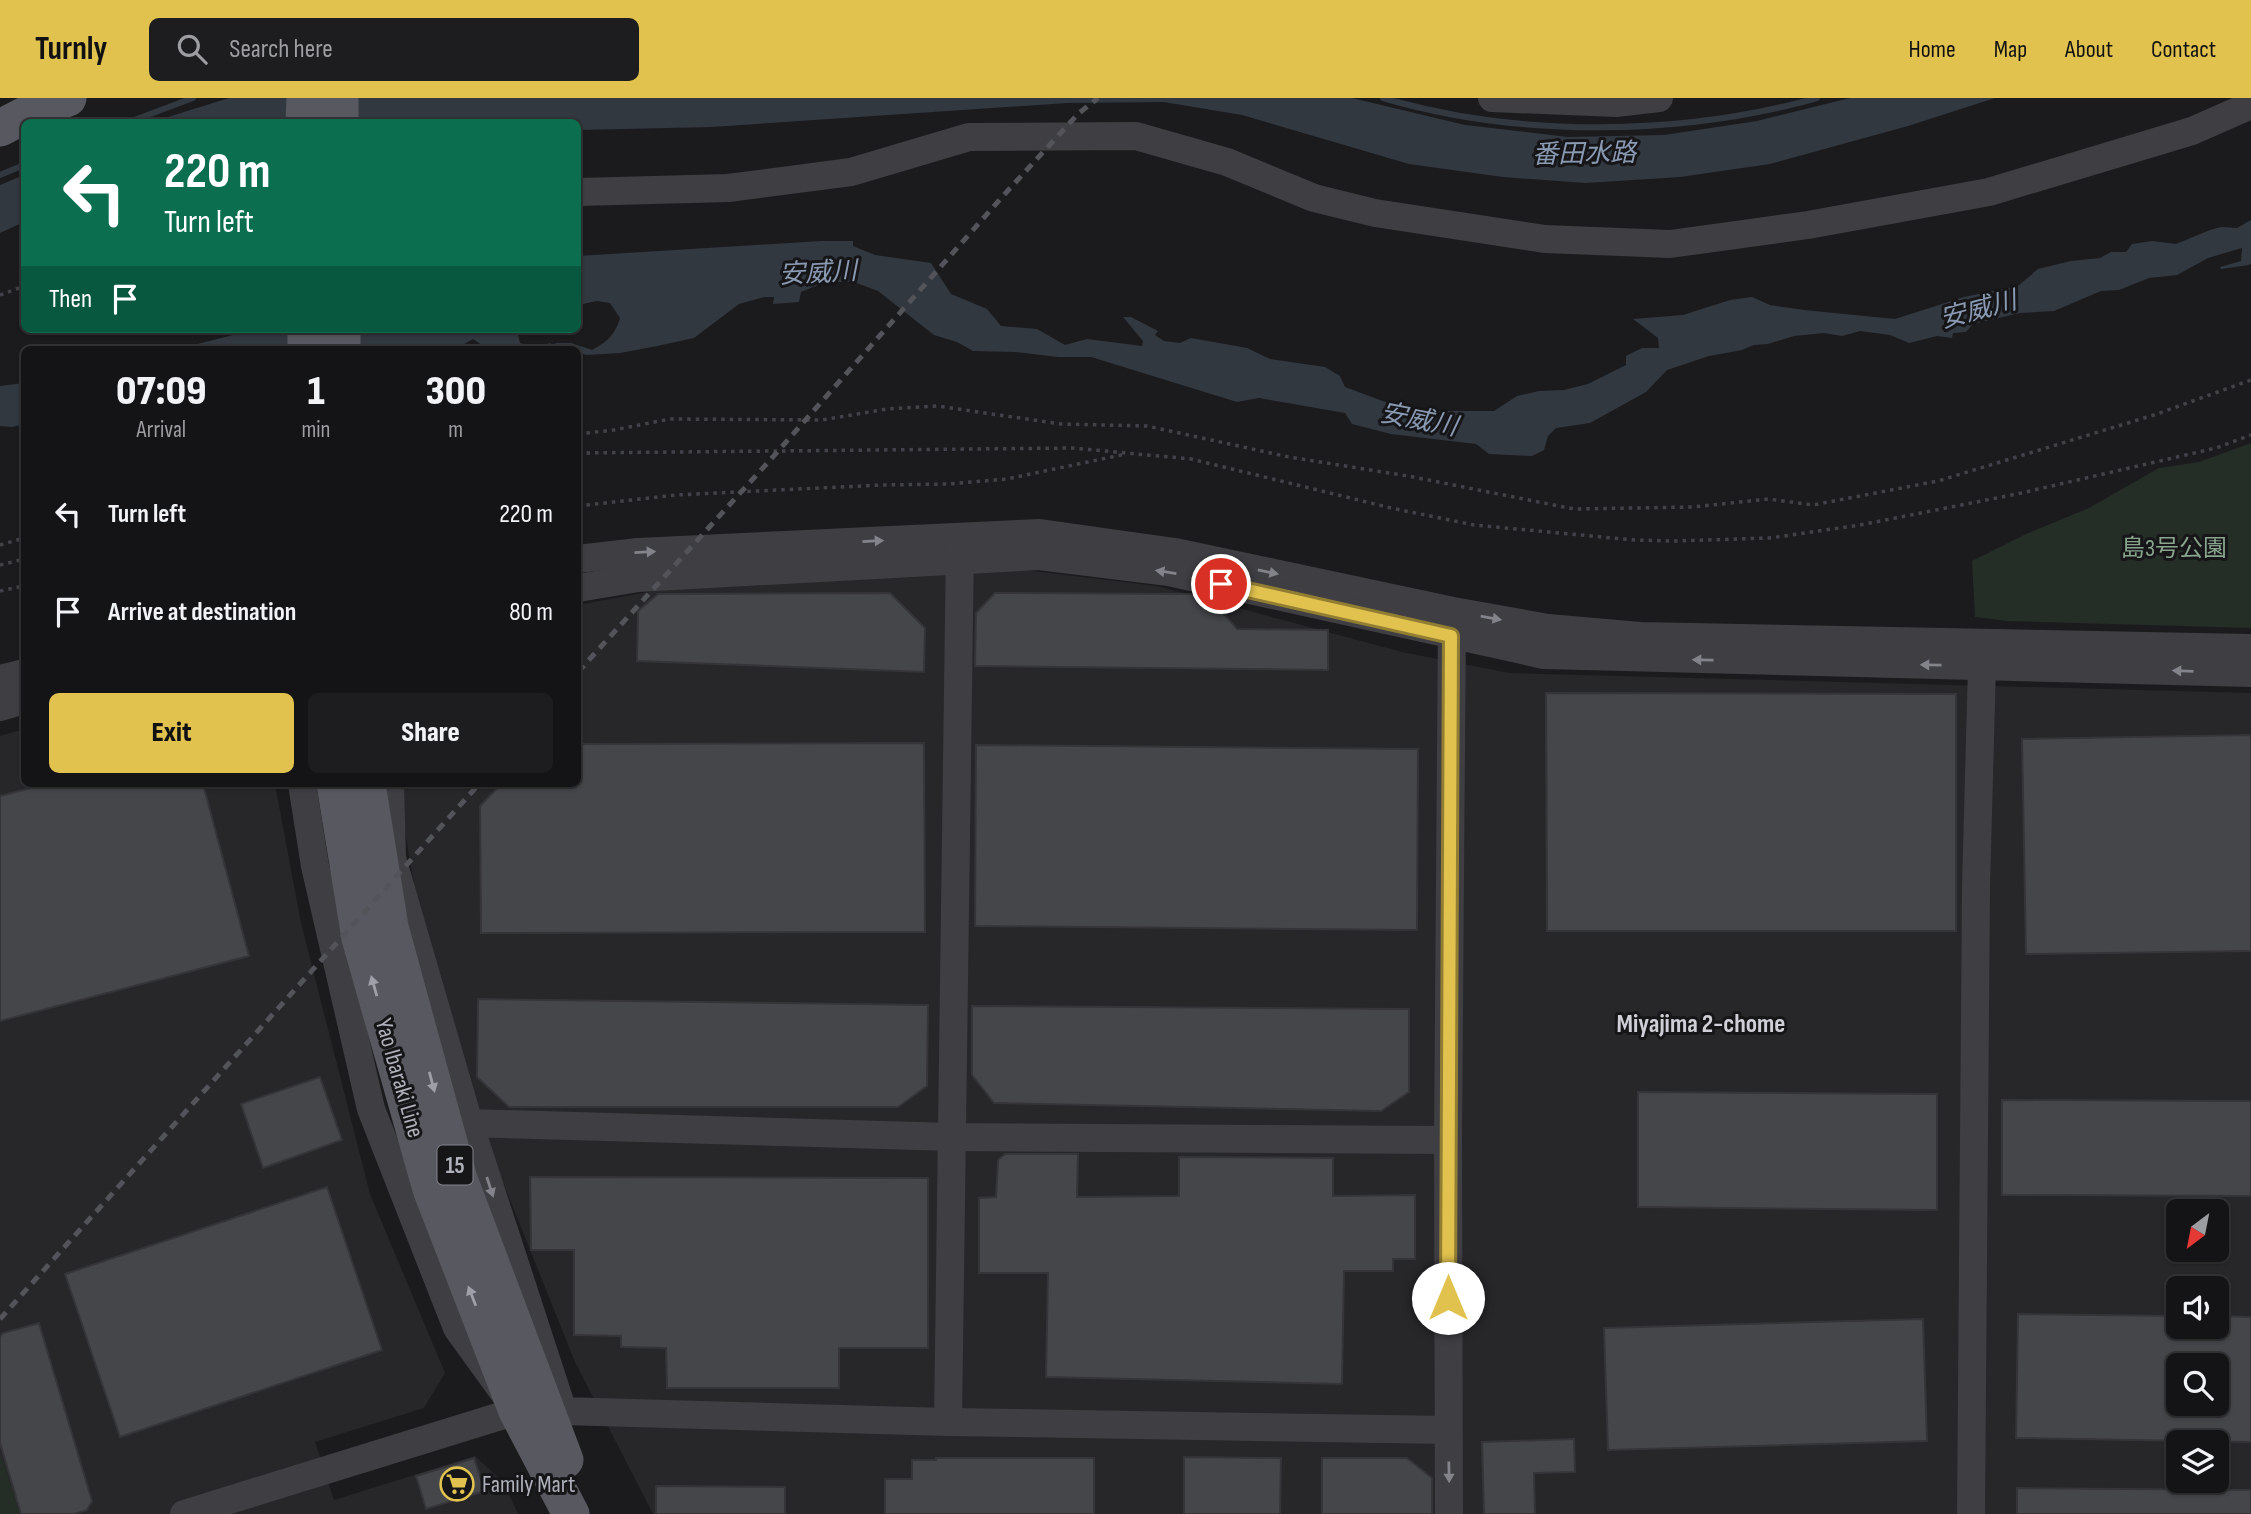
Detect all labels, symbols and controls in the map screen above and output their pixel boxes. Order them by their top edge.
search box [149,18,639,81]
text: Turnly [35,29,107,69]
icon: search [173,30,211,68]
text: Search here [229,34,333,65]
text: Home [1908,35,1956,64]
text: Map [1994,35,2027,64]
text: About [2065,35,2113,64]
text: Contact [2151,35,2216,64]
water label: 番田水路 [1532,138,1638,171]
text: 220 m [164,143,270,202]
icon: left [49,147,140,238]
text: Turn left [164,203,254,242]
water label: 安威川 [778,256,861,291]
icon: arrive [106,280,144,318]
text: Then [49,284,92,315]
water label: 安威川 [1937,285,2023,336]
text: 07:09 [116,366,207,417]
text: 1 [307,366,325,417]
text: 300 [425,366,486,417]
water label: 安威川 [1377,398,1463,444]
text: Arrival [137,416,186,444]
text: min [302,416,330,444]
text: m [448,416,463,444]
icon: left [49,495,87,533]
text: Turn left [108,499,186,530]
text: 220 m [499,499,553,530]
park label: 島3号公園 [2121,534,2227,563]
one-way arrow [862,536,884,547]
one-way arrow [635,546,657,557]
pin [1191,554,1251,614]
icon: arrive [1202,565,1240,603]
one-way arrow [1155,566,1177,577]
one-way arrow [1257,566,1279,577]
icon: arrive [49,593,87,631]
text: Arrive at destination [108,597,296,628]
text: 80 m [509,597,553,628]
one-way arrow [1480,613,1502,624]
one-way arrow [1692,654,1714,666]
one-way arrow [1920,659,1942,670]
one-way arrow [2172,666,2194,677]
button: Exit [49,693,294,773]
button: Share [308,693,553,773]
one-way arrow [368,975,378,996]
district label: Miyajima 2-chome [1617,1009,1785,1040]
street label: Yao Ibaraki Line [369,1015,430,1141]
one-way arrow [428,1072,438,1093]
road number: 15 [438,1146,472,1184]
one-way arrow [485,1177,496,1198]
north arrow [2166,1199,2230,1262]
map controls [2166,1199,2229,1493]
position arrow [1411,1261,1485,1335]
button: sound [2166,1276,2229,1339]
one-way arrow [467,1285,478,1306]
button: search [2166,1353,2229,1416]
button: layers [2166,1430,2229,1493]
one-way arrow [1443,1461,1455,1483]
supermarket icon: Family Mart [438,1465,476,1503]
place label: Family Mart [482,1470,575,1499]

